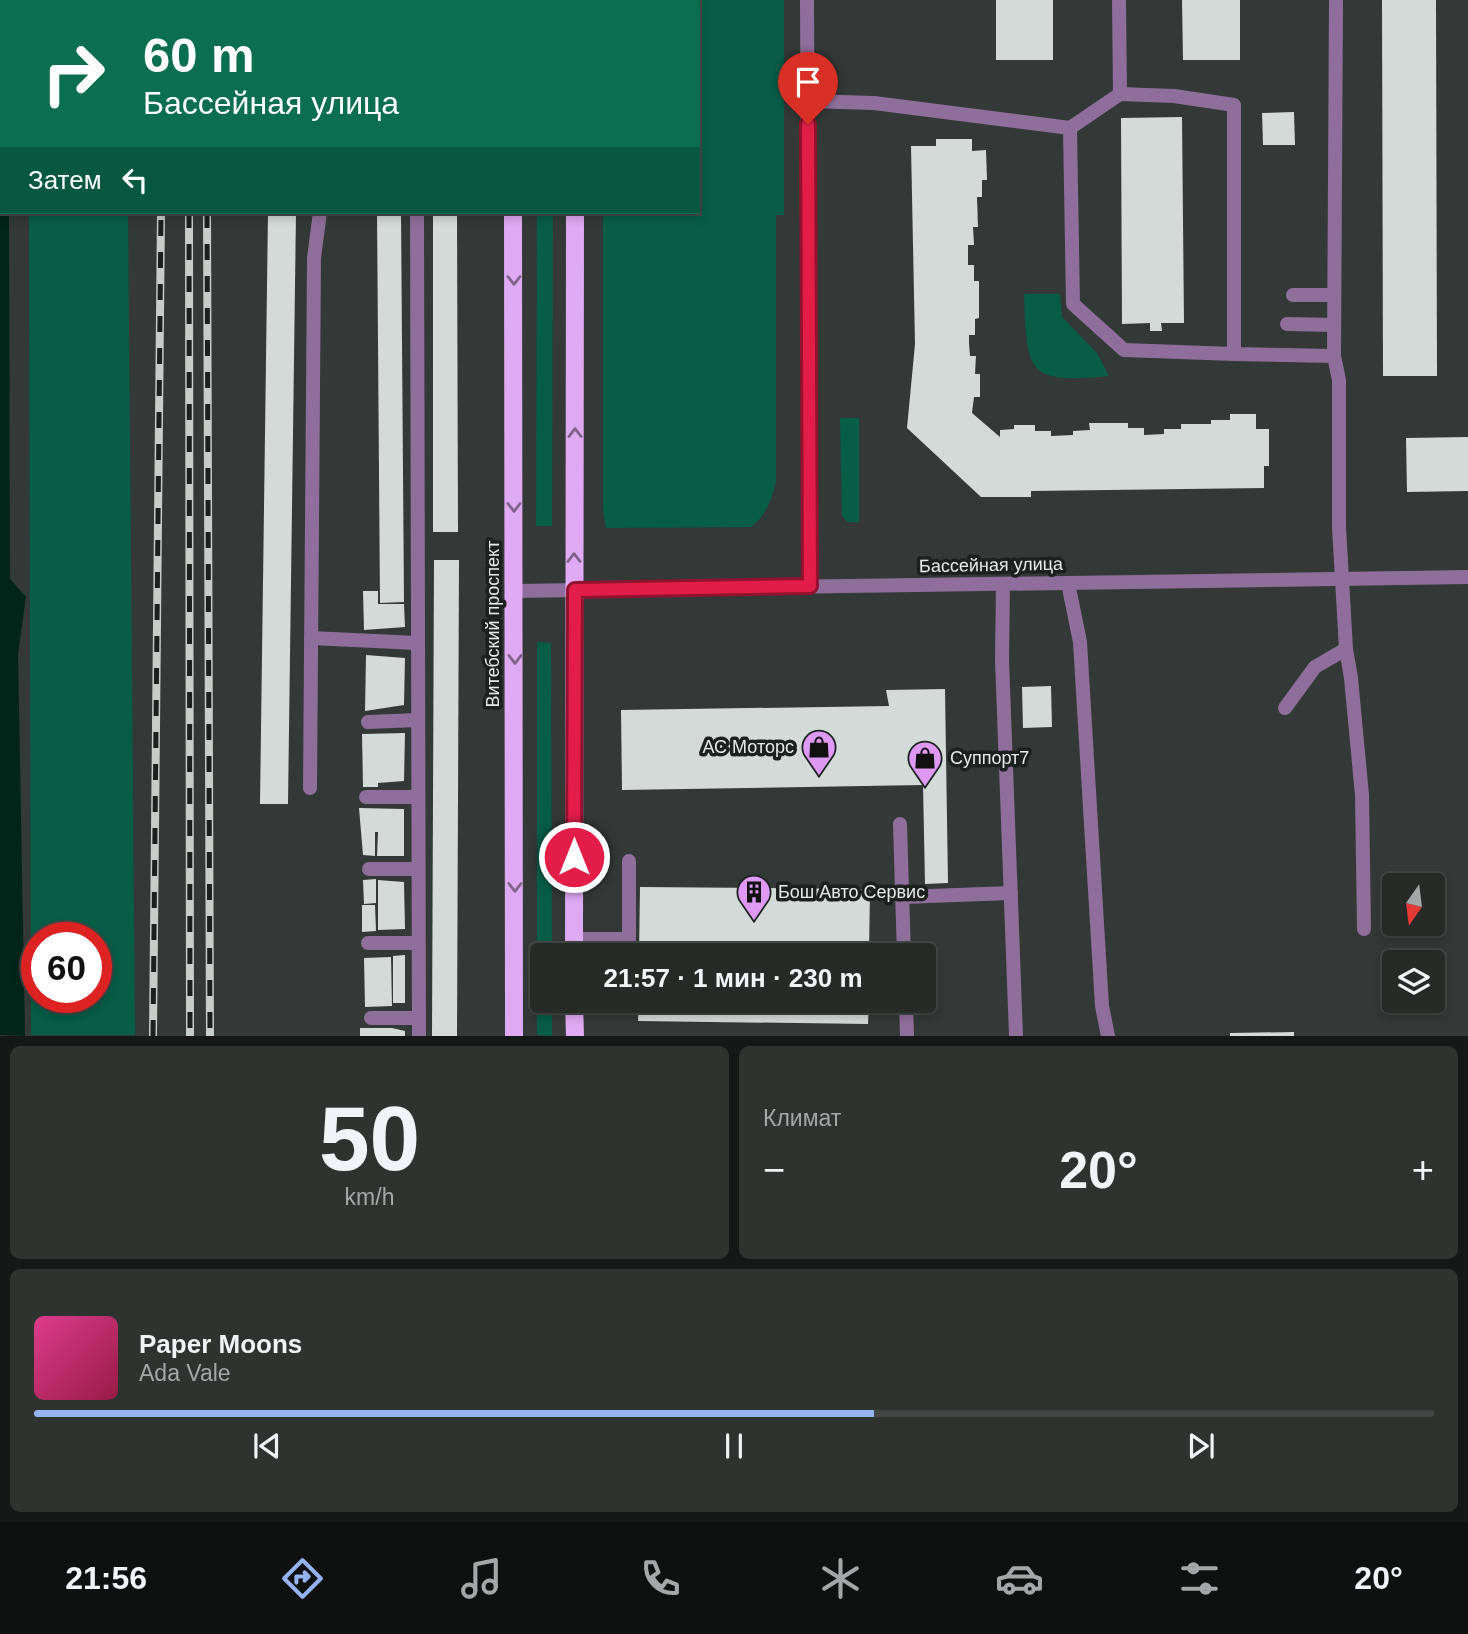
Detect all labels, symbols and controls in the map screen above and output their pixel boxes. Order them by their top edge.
icon: right [28,28,119,119]
text: 60 m [143,28,255,82]
pin [778,52,838,124]
icon: arrive [789,63,827,101]
text: Бассейная улица [143,85,399,121]
icon: left [116,161,154,199]
text: Затем [28,165,102,195]
one-way arrow [506,275,522,286]
one-way arrow [567,427,583,438]
one-way arrow [506,503,522,513]
street label: Витебский проспект [483,541,503,707]
one-way arrow [566,552,582,563]
street label: Бассейная улица [919,554,1064,576]
one-way arrow [507,654,523,665]
shop icon: АС Моторс [800,728,838,777]
place label: АС Моторс [703,737,794,757]
shop icon: Суппорт7 [906,739,944,788]
place label: Суппорт7 [950,748,1029,768]
position arrow [537,820,611,894]
building icon: Бош Авто Сервис [735,873,773,922]
north arrow [1382,873,1446,936]
map controls [1382,873,1445,1013]
one-way arrow [507,882,523,892]
place label: Бош Авто Сервис [778,882,925,902]
speed limit sign: 60 [21,922,112,1013]
button: layers [1382,950,1445,1013]
text: 21:57 · 1 мин · 230 m [603,963,863,993]
text: 50 [319,1088,420,1189]
text: Климат [763,1105,841,1131]
text: 20° [1059,1141,1138,1199]
text: − [763,1149,785,1191]
text: + [1412,1149,1434,1191]
text: km/h [345,1184,394,1210]
text: Paper Moons [139,1329,302,1359]
text: Ada Vale [139,1360,231,1386]
icon: previous [248,1427,286,1465]
icon: pause [715,1427,753,1465]
icon: next [1182,1427,1220,1465]
icon: directions [278,1554,327,1603]
icon: music [457,1554,506,1603]
icon: phone [636,1554,685,1603]
icon: climate [816,1554,865,1603]
icon: car [995,1554,1044,1603]
icon: filters [1175,1554,1224,1603]
text: 21:56 [65,1560,147,1596]
text: 20° [1354,1560,1403,1596]

